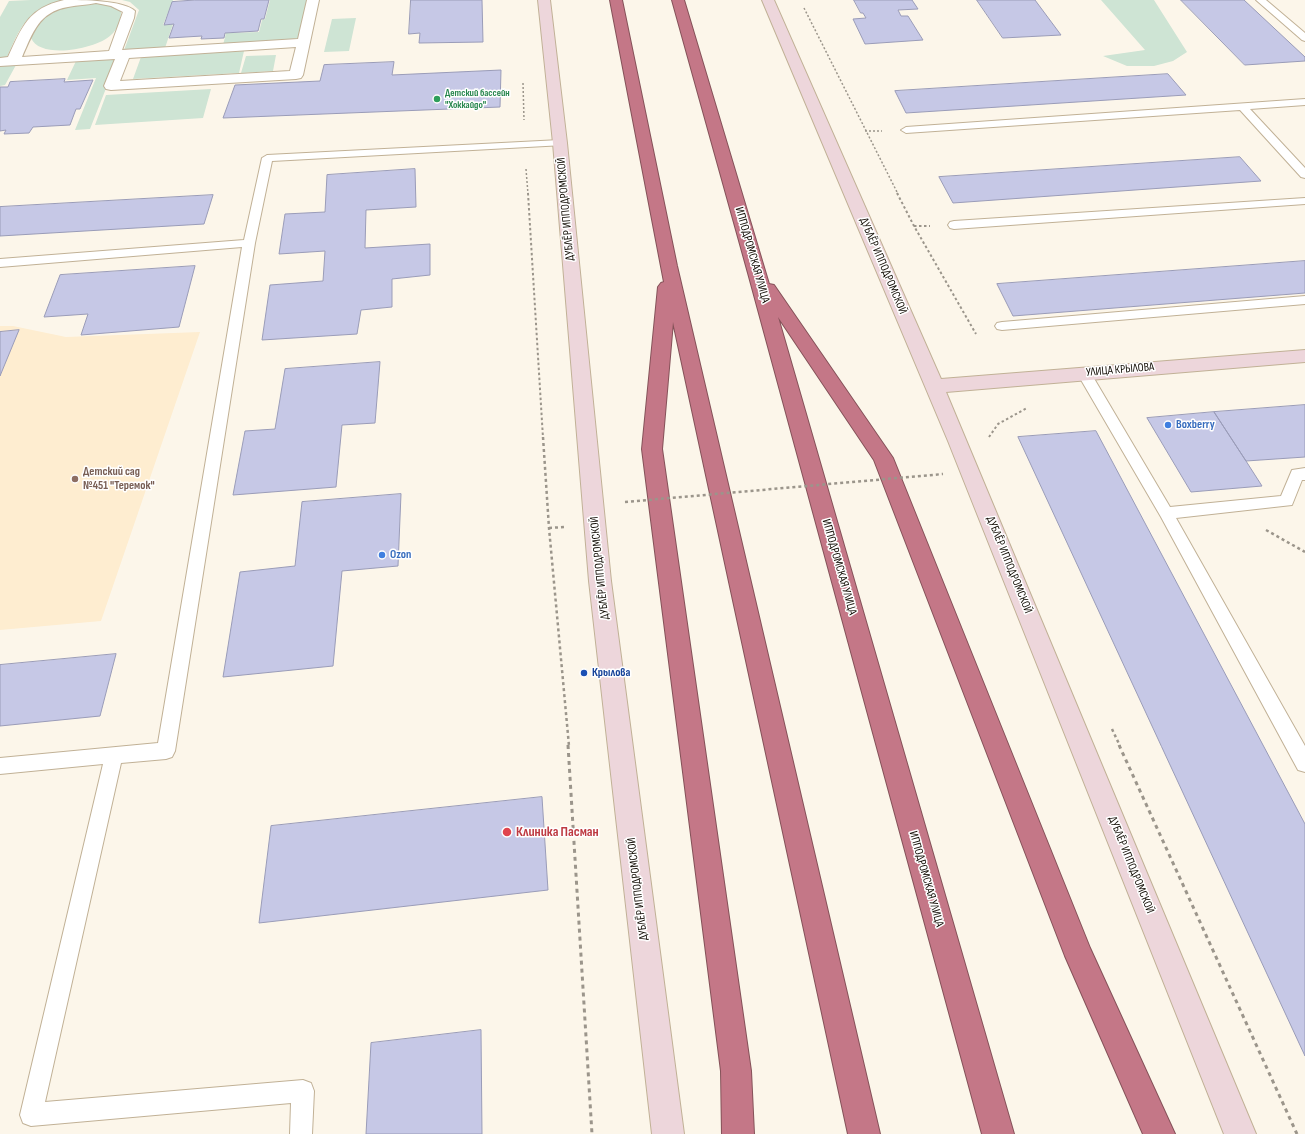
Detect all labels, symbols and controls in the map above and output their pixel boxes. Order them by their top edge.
place label: Детский бассейн "Хоккайдо" [445,87,510,110]
marker: Детский бассейн "Хоккайдо" [432,94,442,104]
street label: ДУБЛЁР ИППОДРОМСКОЙ [554,157,578,261]
street label: ИППОДРОМСКАЯ УЛИЦА [731,205,773,305]
street label: ДУБЛЁР ИППОДРОМСКОЙ [856,215,910,317]
street label: УЛИЦА КРЫЛОВА [1085,360,1155,380]
place label: Boxberry [1176,418,1215,432]
marker: Boxberry [1163,420,1173,430]
place label: Детский сад №451 "Теремок" [83,465,155,493]
marker: Детский сад №451 "Теремок" [70,474,80,484]
street label: ДУБЛЁР ИППОДРОМСКОЙ [983,514,1035,616]
street label: ДУБЛЁР ИППОДРОМСКОЙ [587,516,613,620]
street label: ИППОДРОМСКАЯ УЛИЦА [818,517,860,617]
place label: Ozon [390,548,411,562]
marker: Ozon [377,550,387,560]
place label: Крылова [592,666,631,680]
marker: Крылова [579,668,589,678]
street label: ДУБЛЁР ИППОДРОМСКОЙ [1105,814,1157,916]
place label: Клиника Пасман [516,824,599,840]
marker: Клиника Пасман [501,826,513,838]
street label: ИППОДРОМСКАЯ УЛИЦА [905,829,947,929]
street label: ДУБЛЁР ИППОДРОМСКОЙ [625,837,651,941]

